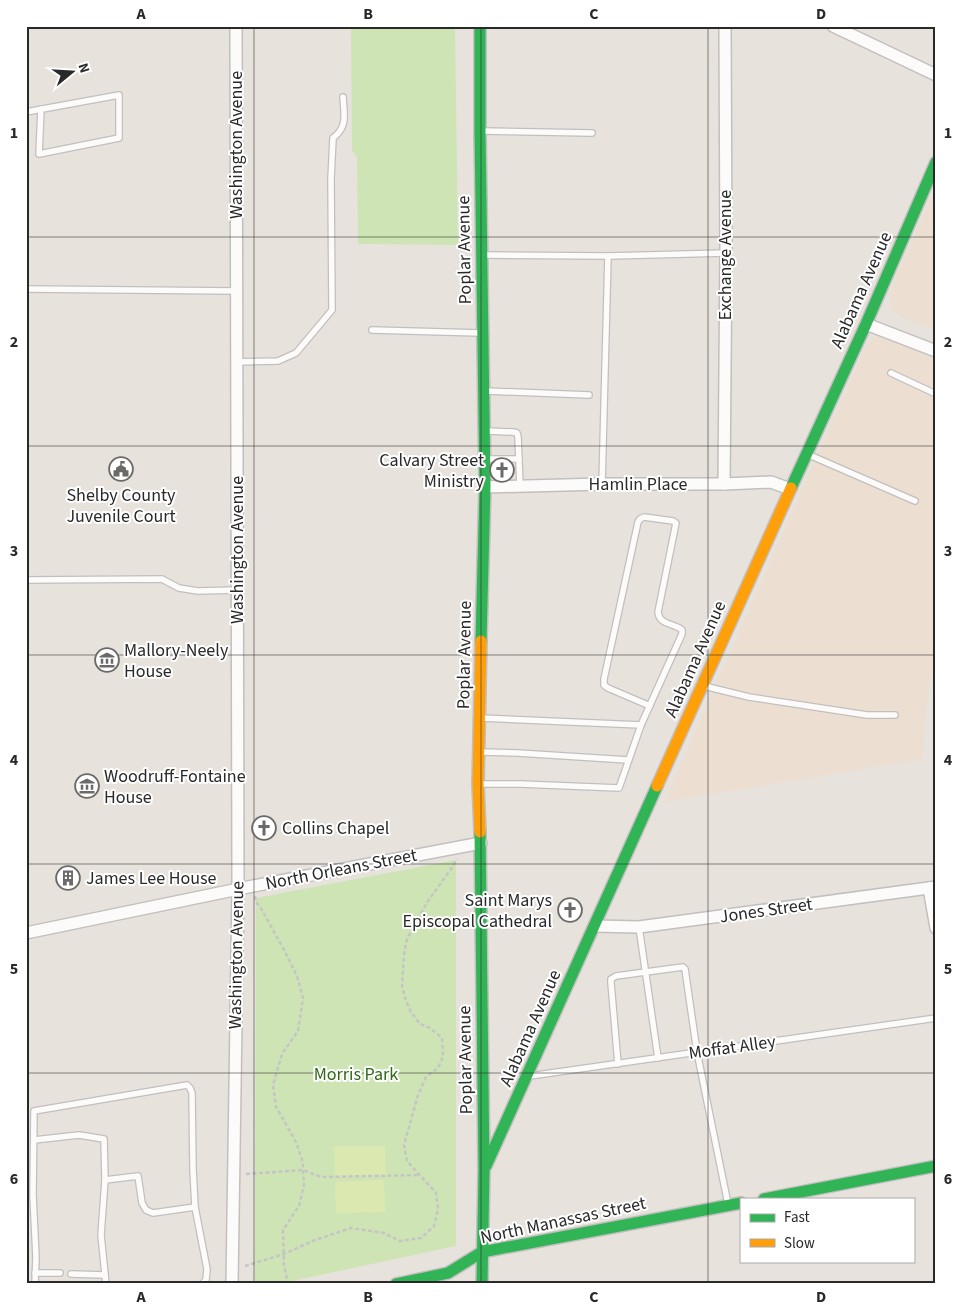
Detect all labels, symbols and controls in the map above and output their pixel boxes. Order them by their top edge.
text: A [135,3,146,25]
text: B [363,3,373,25]
text: C [589,3,599,25]
text: D [816,3,826,25]
north arrow [48,48,98,98]
text: N [72,61,94,76]
street label: Washington Avenue [224,71,249,219]
text: 1 [10,122,18,144]
text: 1 [944,122,952,144]
street label: Exchange Avenue [713,190,738,320]
street label: Poplar Avenue [451,195,478,304]
street label: Alabama Avenue [825,228,898,353]
text: 2 [10,331,18,353]
text: 2 [944,331,952,353]
place label: Calvary Street Ministry [379,448,485,494]
public building icon: Shelby County Juvenile Court [108,456,134,482]
church icon: Calvary Street Ministry [489,457,515,483]
street label: Hamlin Place [589,472,687,497]
street label: Washington Avenue [225,476,250,624]
place label: Shelby County Juvenile Court [66,483,176,529]
text: 3 [10,540,18,562]
text: 3 [944,540,952,562]
street label: Alabama Avenue [659,597,732,722]
street label: Poplar Avenue [451,600,478,709]
place label: Mallory-Neely House [124,638,229,684]
museum icon: Mallory-Neely House [94,647,120,673]
text: 4 [10,749,19,771]
text: 4 [944,749,953,771]
place label: Woodruff-Fontaine House [104,764,246,810]
museum icon: Woodruff-Fontaine House [74,773,100,799]
church icon: Collins Chapel [251,815,277,841]
place label: Collins Chapel [282,816,389,841]
street label: North Orleans Street [263,843,419,896]
building icon: James Lee House [55,865,81,891]
place label: James Lee House [86,866,217,891]
street label: Washington Avenue [223,881,250,1029]
place label: Saint Marys Episcopal Cathedral [403,888,552,934]
street label: Jones Street [718,892,814,929]
church icon: Saint Marys Episcopal Cathedral [557,897,583,923]
text: 5 [10,958,18,980]
text: 5 [944,958,952,980]
street label: Alabama Avenue [494,966,567,1091]
street label: Poplar Avenue [452,1005,479,1114]
street label: Moffat Alley [687,1029,778,1066]
park label: Morris Park [314,1062,398,1087]
text: 6 [10,1168,18,1190]
text: 6 [944,1168,952,1190]
street label: North Manassas Street [478,1191,648,1250]
legend [740,1198,914,1262]
text: Fast [784,1207,810,1228]
text: Slow [784,1233,815,1254]
text: A [135,1286,146,1308]
text: B [363,1286,373,1308]
text: C [589,1286,599,1308]
text: D [816,1286,826,1308]

